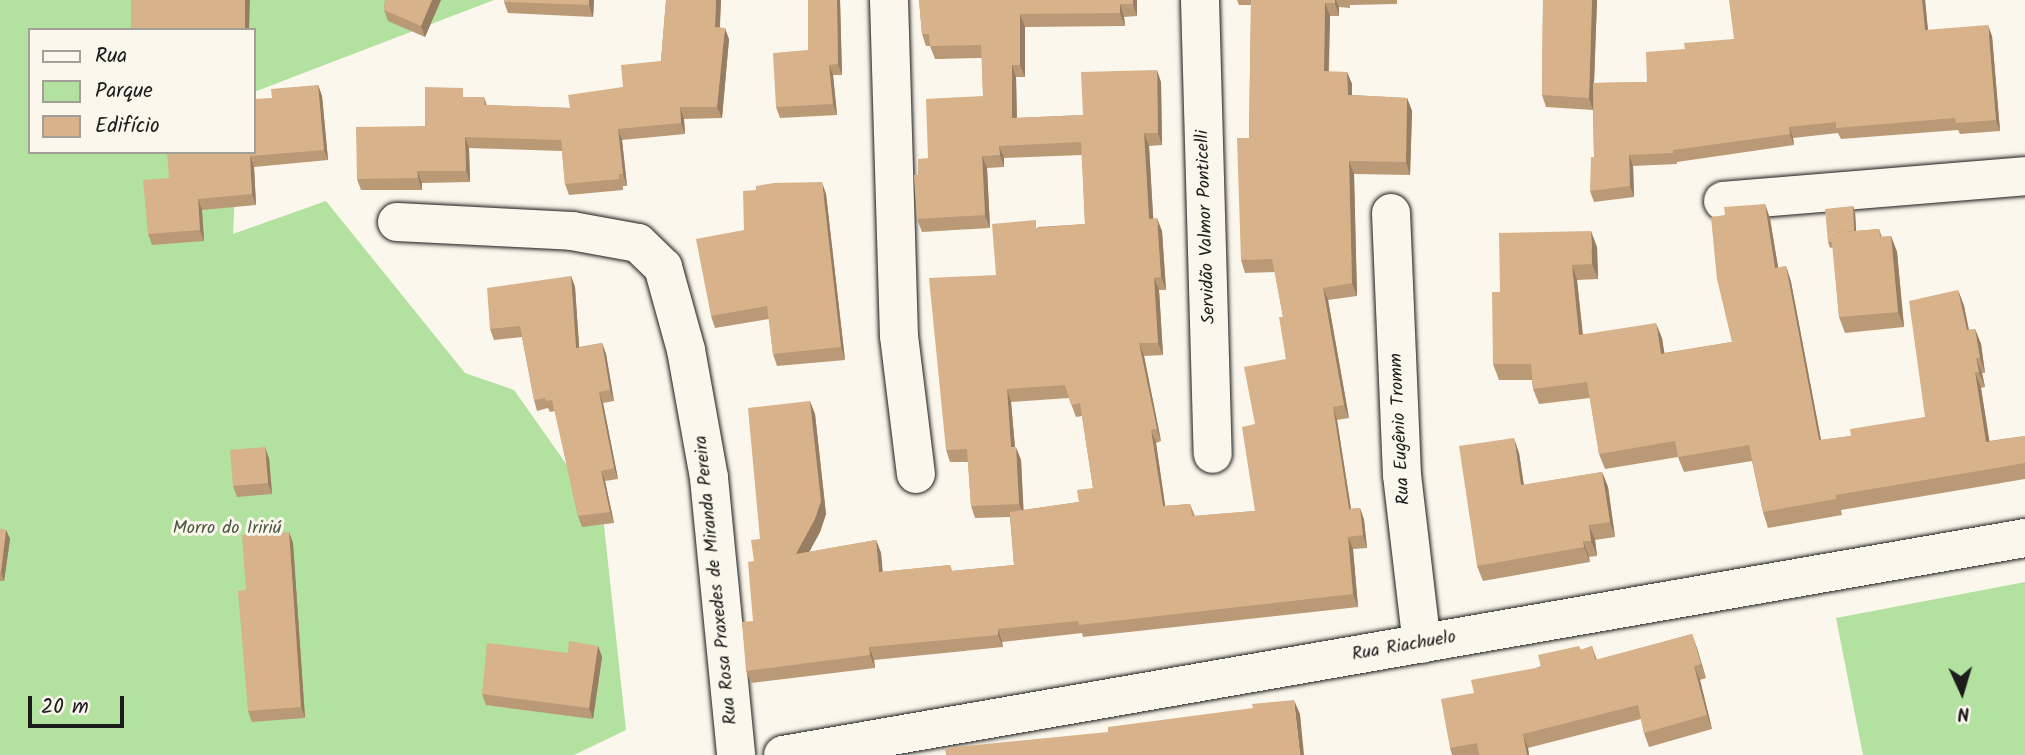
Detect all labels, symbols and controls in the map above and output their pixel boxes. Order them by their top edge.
legend [28,28,256,154]
text: Rua [95,40,127,73]
text: Parque [95,75,153,108]
text: Edifício [95,110,160,143]
street label: Servidão Valmor Ponticelli [1193,129,1221,325]
street label: Rua Eugênio Tromm [1386,352,1416,506]
street label: Rua Rosa Praxedes de Miranda Pereira [691,434,743,726]
park label: Morro do Iririú [173,518,281,540]
street label: Rua Riachuelo [1350,627,1458,667]
north arrow [1927,657,1997,727]
scale bar [32,682,128,726]
text: 20 m [41,691,89,724]
text: N [1956,698,1970,728]

